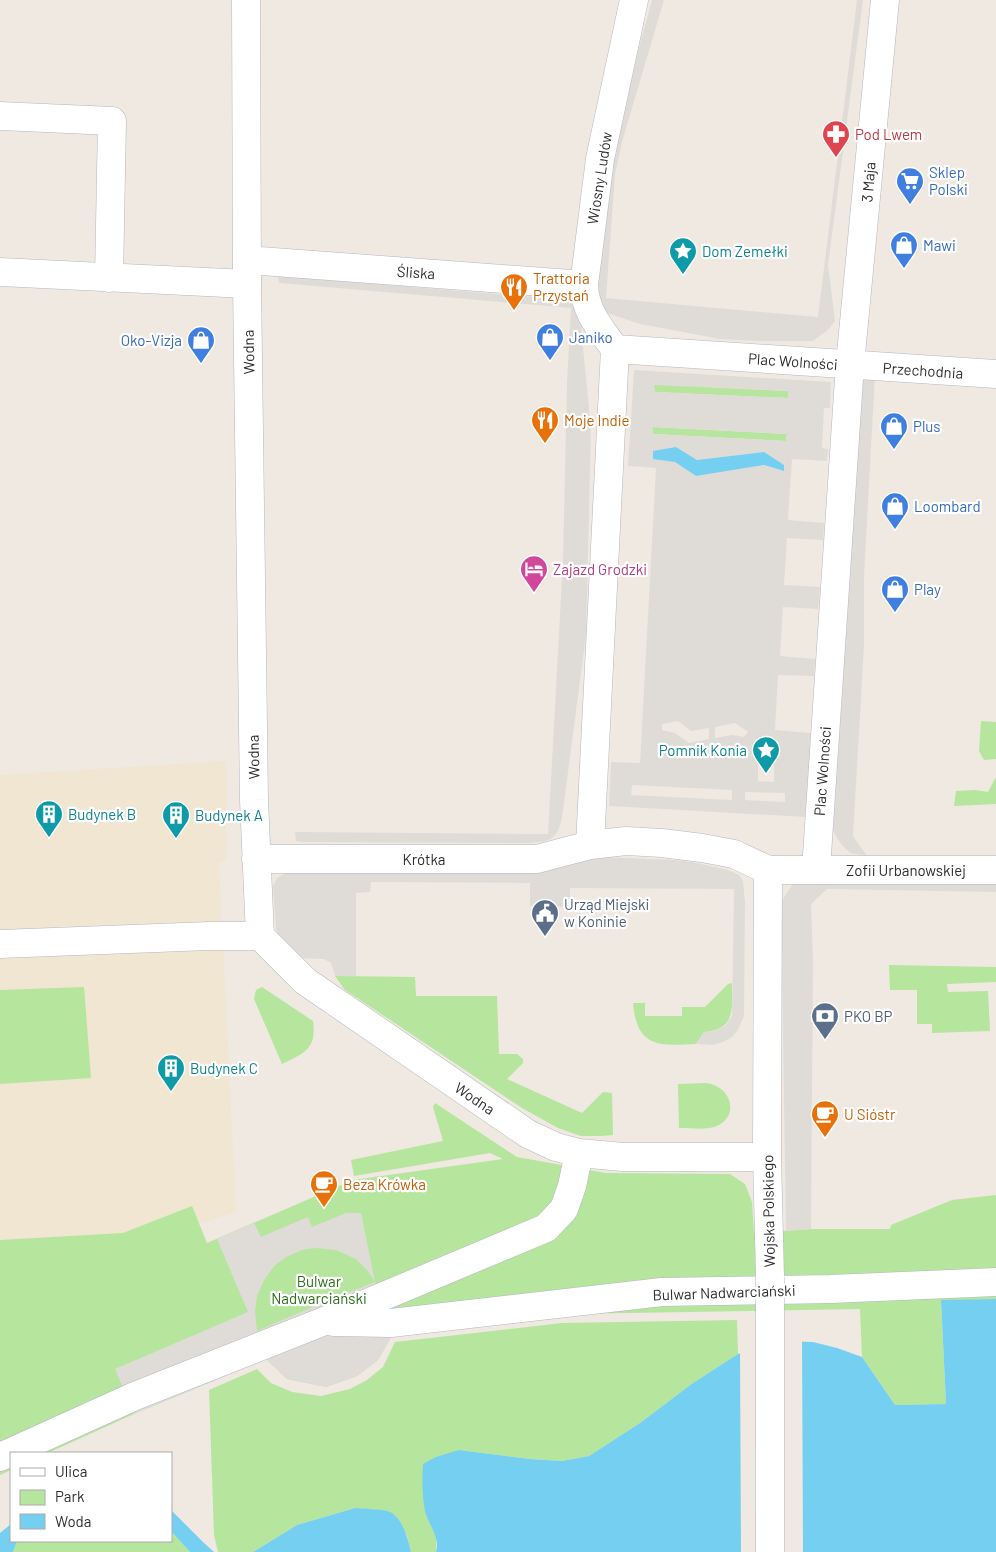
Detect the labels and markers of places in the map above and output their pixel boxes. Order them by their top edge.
pharmacy icon: Pod Lwem [821,119,851,158]
place label: Pod Lwem [855,125,922,143]
place label: Sklep Polski [929,163,968,198]
supermarket icon: Sklep Polski [895,166,925,205]
shop icon: Mawi [889,230,919,269]
place icon: Dom Zemełki [668,236,698,275]
place label: Mawi [923,236,956,254]
place label: Dom Zemełki [702,242,788,260]
place label: Trattoria Przystań [533,269,590,304]
restaurant icon: Trattoria Przystań [499,272,529,311]
shop icon: Janiko [535,322,565,361]
shop icon: Oko-Vizja [186,325,216,364]
place label: Janiko [569,328,613,346]
place label: Oko-Vizja [121,331,182,349]
restaurant icon: Moje Indie [530,405,560,444]
place label: Moje Indie [564,411,629,429]
shop icon: Plus [879,411,909,450]
place label: Plus [913,417,941,435]
shop icon: Loombard [880,491,910,530]
place label: Loombard [914,497,981,515]
hotel icon: Zajazd Grodzki [519,554,549,593]
place label: Zajazd Grodzki [553,560,647,578]
shop icon: Play [880,574,910,613]
place label: Play [914,580,941,598]
place icon: Pomnik Konia [751,735,781,774]
place label: Pomnik Konia [659,741,747,759]
building icon: Budynek B [34,799,64,838]
building icon: Budynek A [161,800,191,839]
place label: Budynek B [68,805,136,823]
place label: Budynek A [195,806,263,824]
place label: Urząd Miejski w Koninie [564,895,649,930]
public building icon: Urząd Miejski w Koninie [530,898,560,937]
bank icon: PKO BP [810,1001,840,1040]
place label: PKO BP [844,1007,893,1025]
building icon: Budynek C [156,1053,186,1092]
place label: Budynek C [190,1059,258,1077]
cafe icon: U Sióstr [810,1099,840,1138]
place label: U Sióstr [844,1105,896,1123]
cafe icon: Beza Krówka [309,1169,339,1208]
place label: Beza Krówka [343,1175,426,1193]

